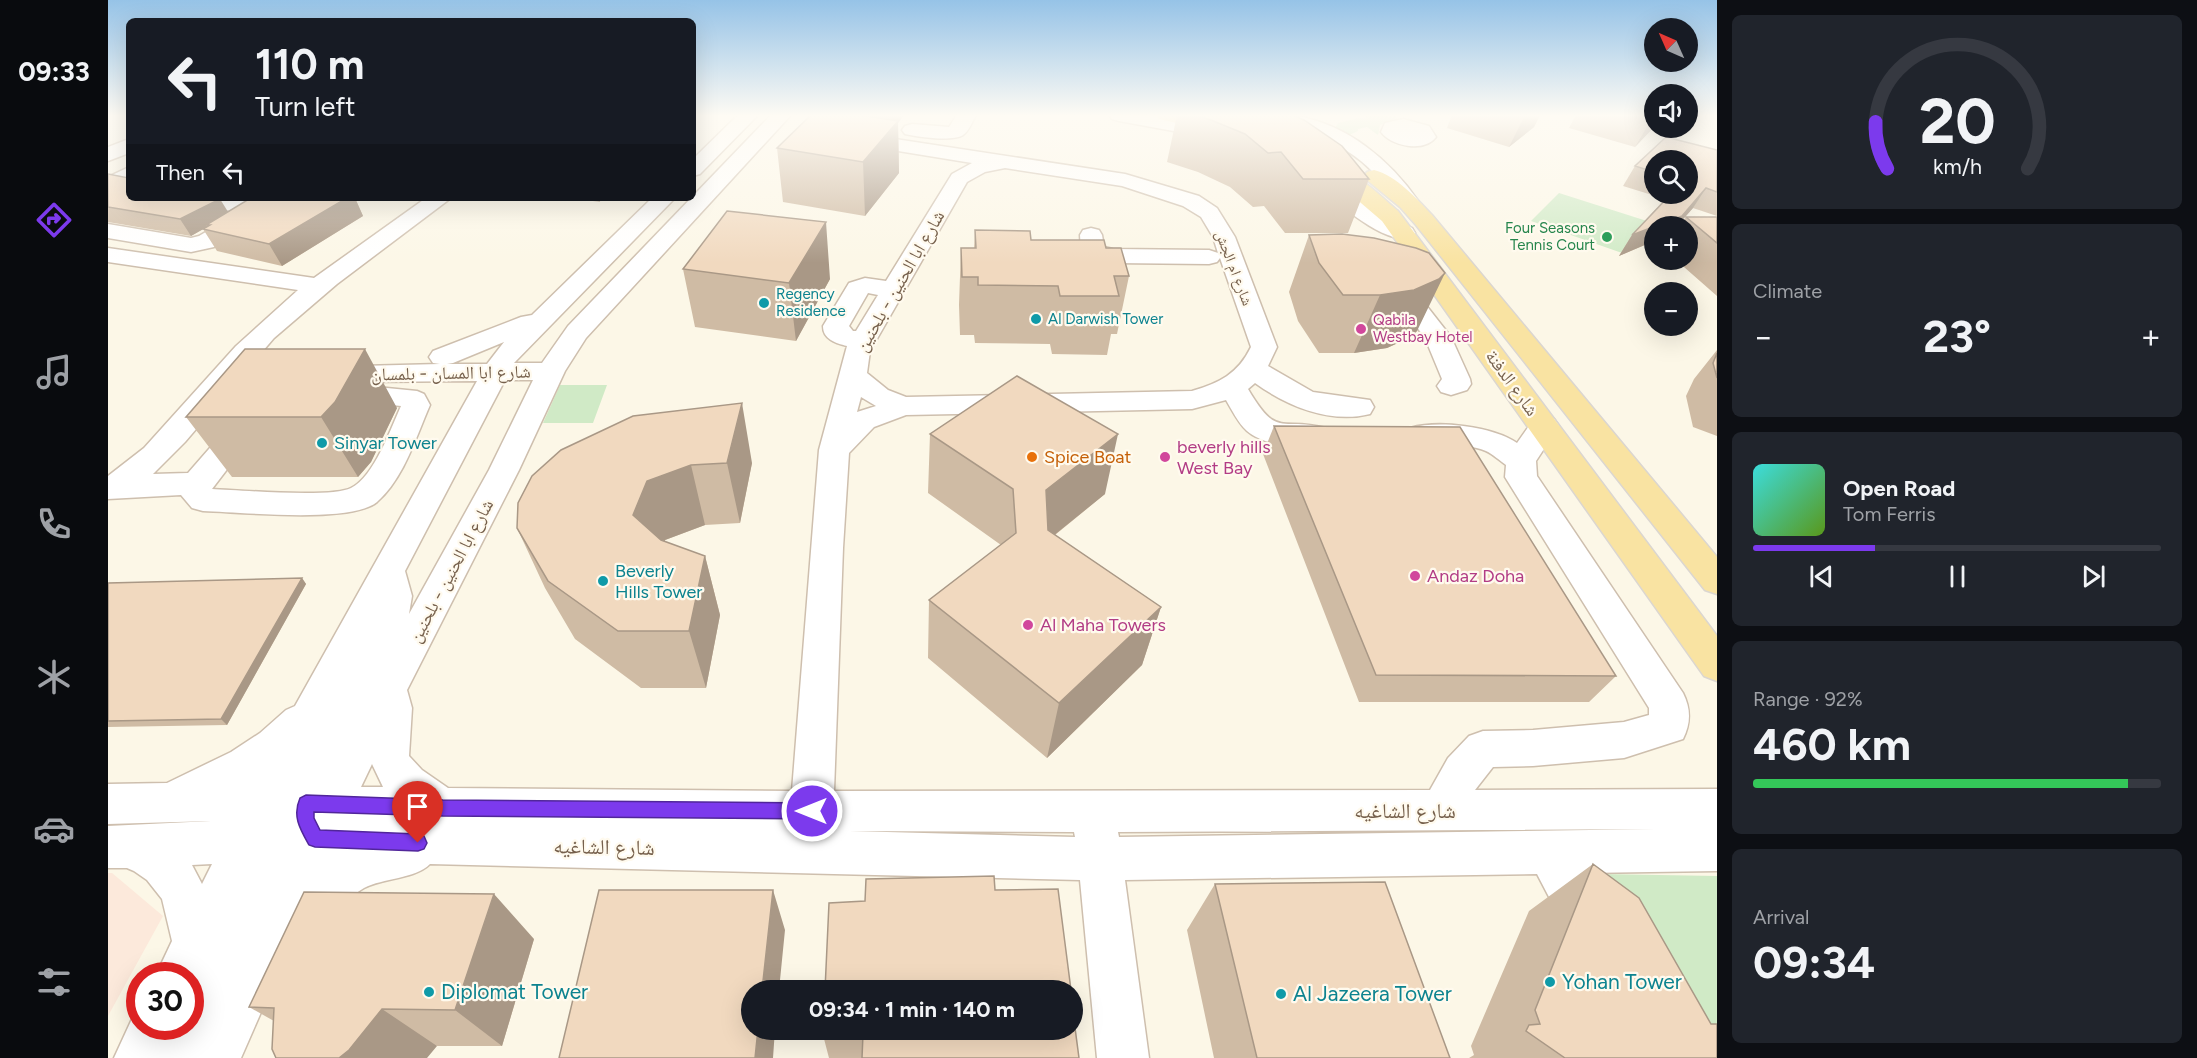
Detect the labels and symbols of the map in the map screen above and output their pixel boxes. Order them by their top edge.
north arrow [1644,18,1698,72]
street label: شارع ابا الحنين - بلحنين [851,207,949,355]
place label: Four Seasons Tennis Court [1505,219,1595,254]
street label: شارع ام الجش [1211,228,1257,308]
marker: Four Seasons Tennis Court [1600,230,1614,244]
place label: Regency Residence [776,285,846,320]
marker: Regency Residence [757,296,771,310]
place label: Al Darwish Tower [1048,310,1163,328]
place label: Qabila Westbay Hotel [1373,311,1473,346]
marker: Al Darwish Tower [1029,312,1043,326]
marker: Qabila Westbay Hotel [1354,322,1368,336]
street label: شارع الدفنة [1481,346,1543,420]
street label: شارع ابا المسان - بلمسان [371,361,531,385]
place label: Sinyar Tower [334,432,437,454]
marker: Sinyar Tower [315,436,329,450]
place label: beverly hills West Bay [1177,436,1271,479]
place label: Spice Boat [1044,446,1131,468]
marker: Spice Boat [1025,450,1039,464]
marker: beverly hills West Bay [1158,450,1172,464]
street label: شارع ابا الحنين - بلحنين [404,496,498,646]
place label: Beverly Hills Tower [615,560,702,603]
place label: Andaz Doha [1427,565,1524,587]
marker: Andaz Doha [1408,569,1422,583]
marker: Beverly Hills Tower [596,574,610,588]
place label: Al Maha Towers [1040,614,1166,636]
marker: Al Maha Towers [1021,618,1035,632]
position arrow [780,779,844,843]
pin [392,781,443,843]
street label: شارع الشاغيه [1354,798,1456,824]
street label: شارع الشاغيه [553,833,655,861]
speed limit sign: 30 [126,962,204,1040]
place label: Yohan Tower [1562,969,1682,994]
marker: Yohan Tower [1543,975,1557,989]
place label: Diplomat Tower [441,979,588,1004]
place label: Al Jazeera Tower [1293,981,1452,1006]
marker: Diplomat Tower [422,985,436,999]
marker: Al Jazeera Tower [1274,987,1288,1001]

